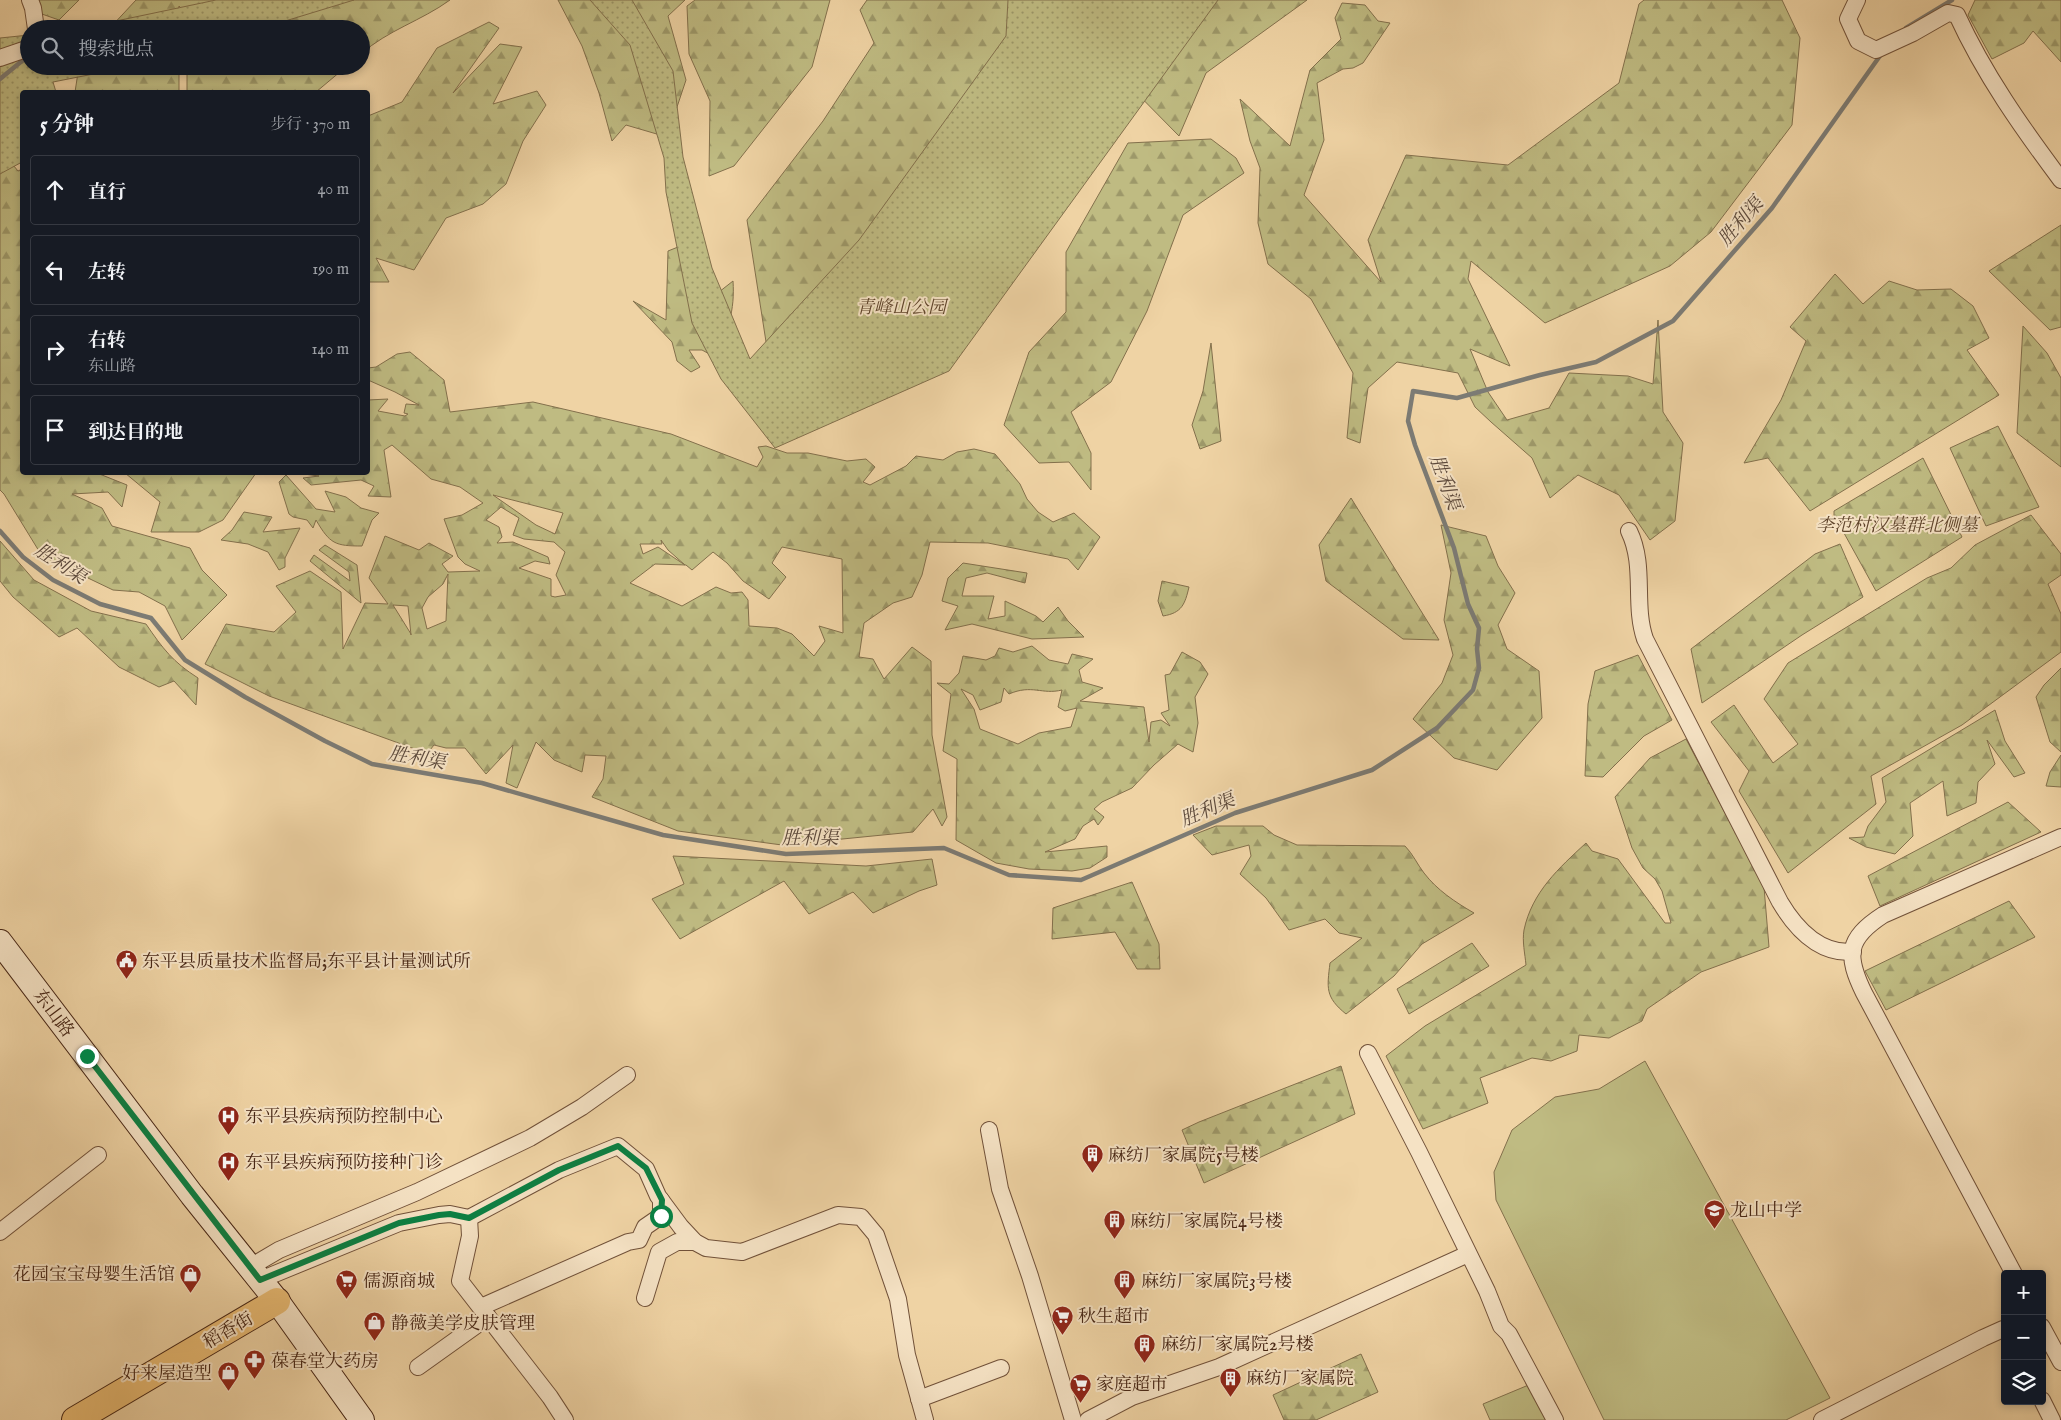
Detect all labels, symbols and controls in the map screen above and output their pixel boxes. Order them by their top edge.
search box [20,20,370,75]
icon: search [38,34,66,62]
text: 搜索地点 [78,38,154,62]
text: 5 分钟 [40,112,94,139]
text: 步行 · 370 m [270,115,350,135]
icon: ahead [41,176,69,204]
text: 40 m [317,180,349,200]
text: 直行 [88,181,126,205]
water label: 胜利渠 [1714,191,1771,252]
icon: left [41,256,69,284]
text: 190 m [312,260,349,280]
text: 左转 [88,261,126,285]
park label: 青峰山公园 [856,297,949,320]
text: 右转 [88,329,126,353]
icon: right [41,336,69,364]
text: 140 m [311,340,349,360]
text: 东山路 [88,357,136,377]
icon: arrive [41,416,69,444]
text: 到达目的地 [88,421,183,445]
water label: 胜利渠 [1423,452,1466,516]
park label: 李范村汉墓群北侧墓 [1816,515,1981,538]
water label: 胜利渠 [29,539,93,592]
water label: 胜利渠 [386,742,450,776]
water label: 胜利渠 [1177,787,1241,833]
water label: 胜利渠 [781,827,841,851]
public building icon: 东平县质量技术监督局;东平县计量测试所 [114,949,138,980]
place label: 东平县质量技术监督局;东平县计量测试所 [142,951,471,974]
street label: 东山路 [27,985,78,1042]
route end [76,1045,99,1068]
hospital icon: 东平县疾病预防控制中心 [217,1104,241,1135]
place label: 东平县疾病预防控制中心 [245,1106,443,1129]
building icon: 麻纺厂家属院5号楼 [1080,1143,1104,1174]
place label: 麻纺厂家属院5号楼 [1108,1145,1259,1168]
hospital icon: 东平县疾病预防接种门诊 [217,1150,241,1181]
place label: 东平县疾病预防接种门诊 [245,1152,443,1175]
school or university icon: 龙山中学 [1702,1198,1726,1229]
place label: 龙山中学 [1730,1200,1802,1223]
route start [650,1205,673,1228]
building icon: 麻纺厂家属院4号楼 [1102,1209,1126,1240]
place label: 麻纺厂家属院4号楼 [1130,1211,1283,1234]
shop icon: 花园宝宝母婴生活馆 [179,1262,203,1293]
place label: 花园宝宝母婴生活馆 [13,1264,175,1287]
supermarket icon: 儒源商城 [335,1269,359,1300]
building icon: 麻纺厂家属院3号楼 [1113,1269,1137,1300]
map controls [2001,1270,2046,1405]
button: + [2001,1270,2046,1315]
place label: 儒源商城 [363,1271,435,1294]
place label: 麻纺厂家属院3号楼 [1141,1271,1292,1294]
supermarket icon: 秋生超市 [1050,1304,1074,1335]
place label: 秋生超市 [1078,1306,1150,1329]
street label: 稻香街 [200,1308,258,1355]
shop icon: 静薇美学皮肤管理 [363,1311,387,1342]
place label: 静薇美学皮肤管理 [391,1313,535,1336]
button: − [2001,1315,2046,1360]
building icon: 麻纺厂家属院2号楼 [1133,1332,1157,1363]
place label: 麻纺厂家属院2号楼 [1161,1334,1313,1357]
pharmacy icon: 葆春堂大药房 [243,1349,267,1380]
place label: 葆春堂大药房 [271,1351,379,1374]
button: layers [2001,1360,2046,1405]
shop icon: 好来屋造型 [216,1361,240,1392]
place label: 好来屋造型 [122,1363,212,1386]
building icon: 麻纺厂家属院 [1218,1366,1242,1397]
place label: 麻纺厂家属院 [1246,1368,1354,1391]
supermarket icon: 家庭超市 [1068,1372,1092,1403]
place label: 家庭超市 [1096,1374,1168,1397]

